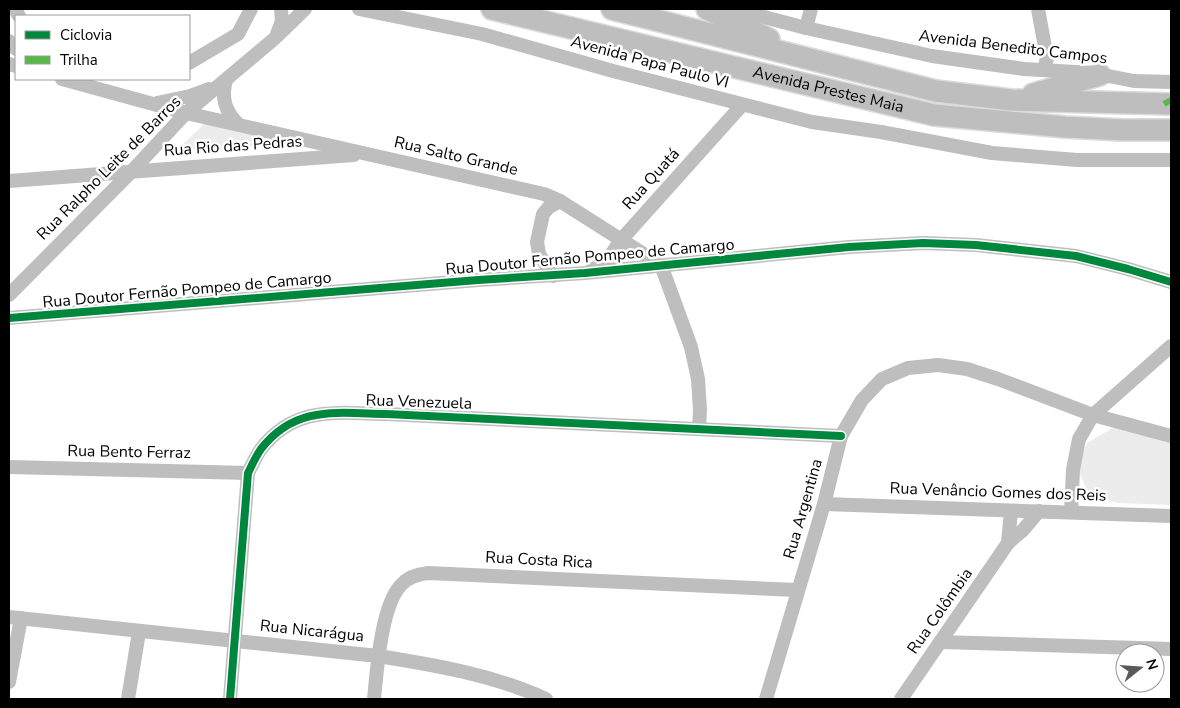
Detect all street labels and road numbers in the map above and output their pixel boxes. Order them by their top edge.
street label: Avenida Benedito Campos [918,25,1108,69]
street label: Avenida Papa Paulo VI [569,30,731,94]
street label: Avenida Prestes Maia [751,61,906,118]
street label: Rua Ralpho Leite de Barros [32,91,186,245]
street label: Rua Rio das Pedras [163,130,303,162]
street label: Rua Salto Grande [392,131,520,181]
street label: Rua Quatá [617,143,685,215]
street label: Rua Doutor Fernão Pompeo de Camargo [445,233,735,281]
street label: Rua Doutor Fernão Pompeo de Camargo [42,266,332,314]
street label: Rua Venezuela [365,389,473,415]
street label: Rua Bento Ferraz [67,440,191,464]
street label: Rua Argentina [778,456,828,562]
street label: Rua Venâncio Gomes dos Reis [889,477,1107,507]
street label: Rua Costa Rica [485,546,593,574]
street label: Rua Colômbia [902,564,978,658]
street label: Rua Nicarágua [259,615,365,647]

